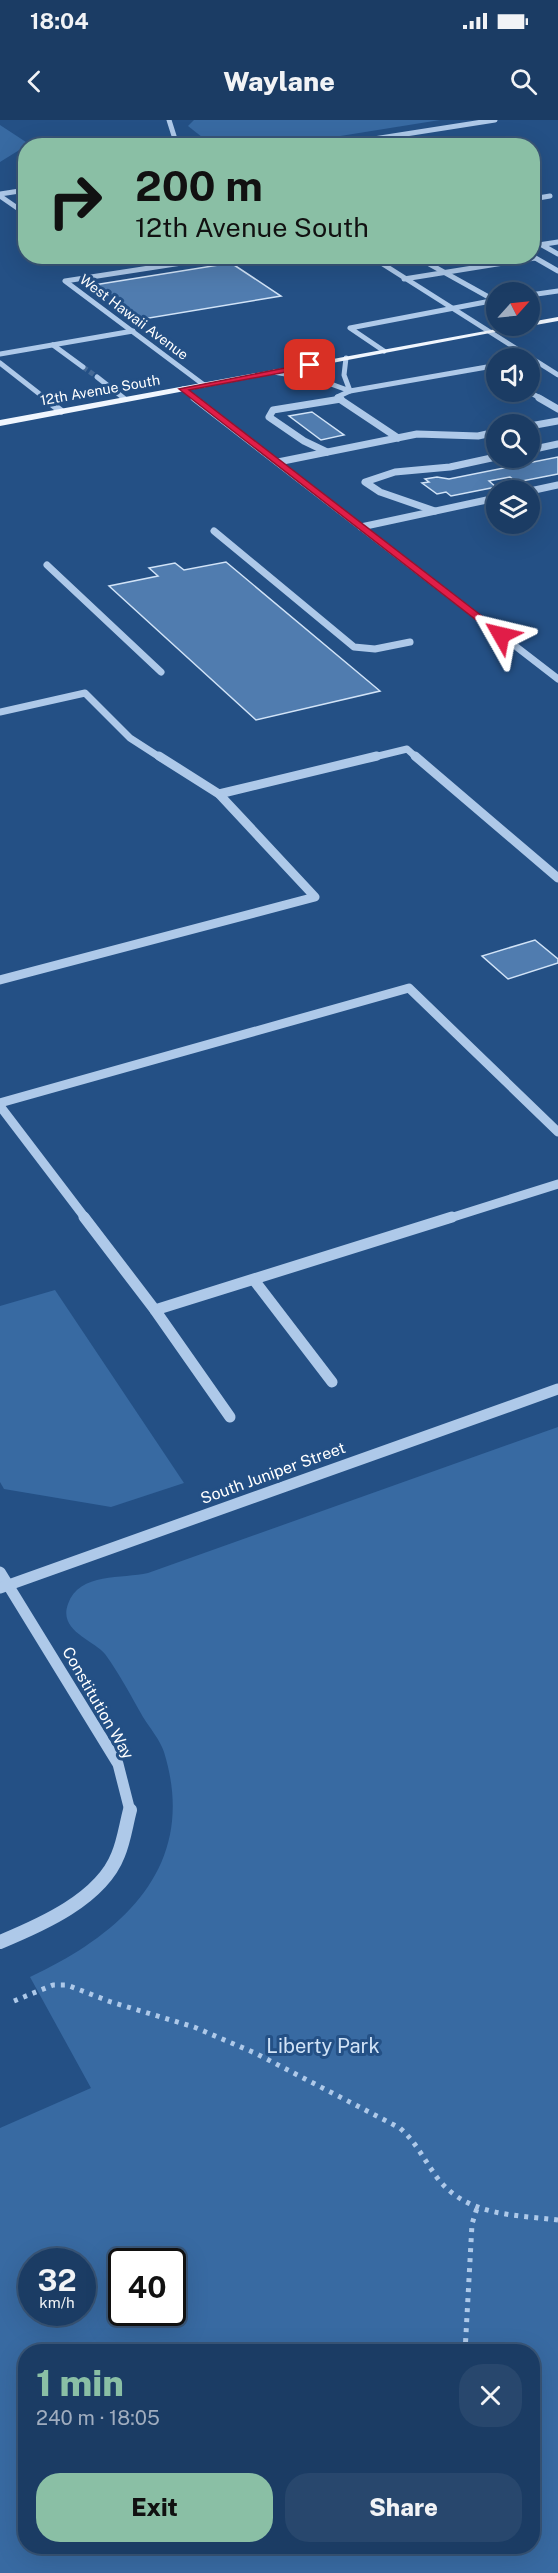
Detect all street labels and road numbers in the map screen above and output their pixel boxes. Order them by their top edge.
street label: West Hawaii Avenue [77,271,191,363]
street label: 12th Avenue South [39,372,161,408]
street label: South Juniper Street [198,1438,348,1508]
street label: Constitution Way [58,1644,138,1763]

